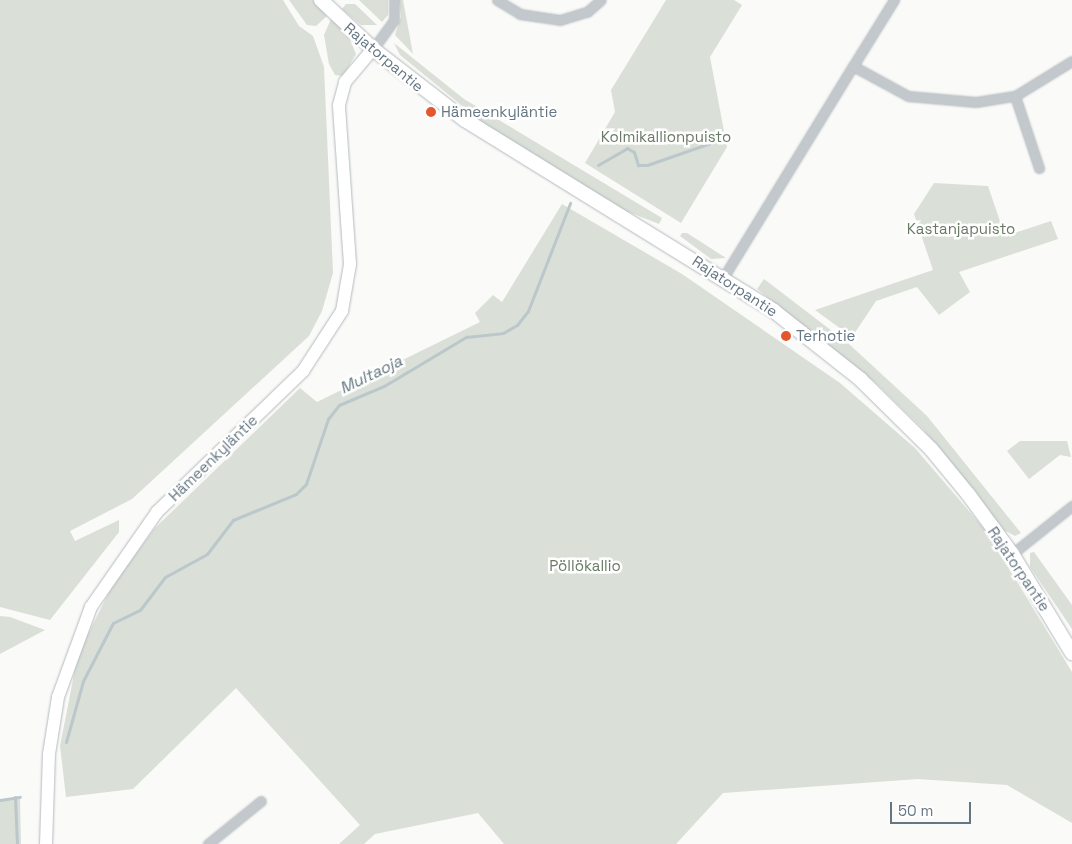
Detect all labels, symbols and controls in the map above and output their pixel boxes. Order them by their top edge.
street label: Rajatorpantie [341,19,427,95]
place label: Hämeenkyläntie [441,103,557,121]
marker: Hämeenkyläntie [425,106,437,118]
park label: Kolmikallionpuisto [601,128,731,146]
park label: Kastanjapuisto [907,220,1015,238]
street label: Rajatorpantie [689,252,781,320]
place label: Terhotie [796,327,855,345]
marker: Terhotie [780,330,792,342]
water label: Multaoja [337,352,405,398]
street label: Hämeenkyläntie [165,411,261,505]
street label: Rajatorpantie [984,523,1054,615]
park label: Pöllökallio [549,557,621,575]
scale bar [892,792,973,824]
text: 50 m [898,801,933,820]

